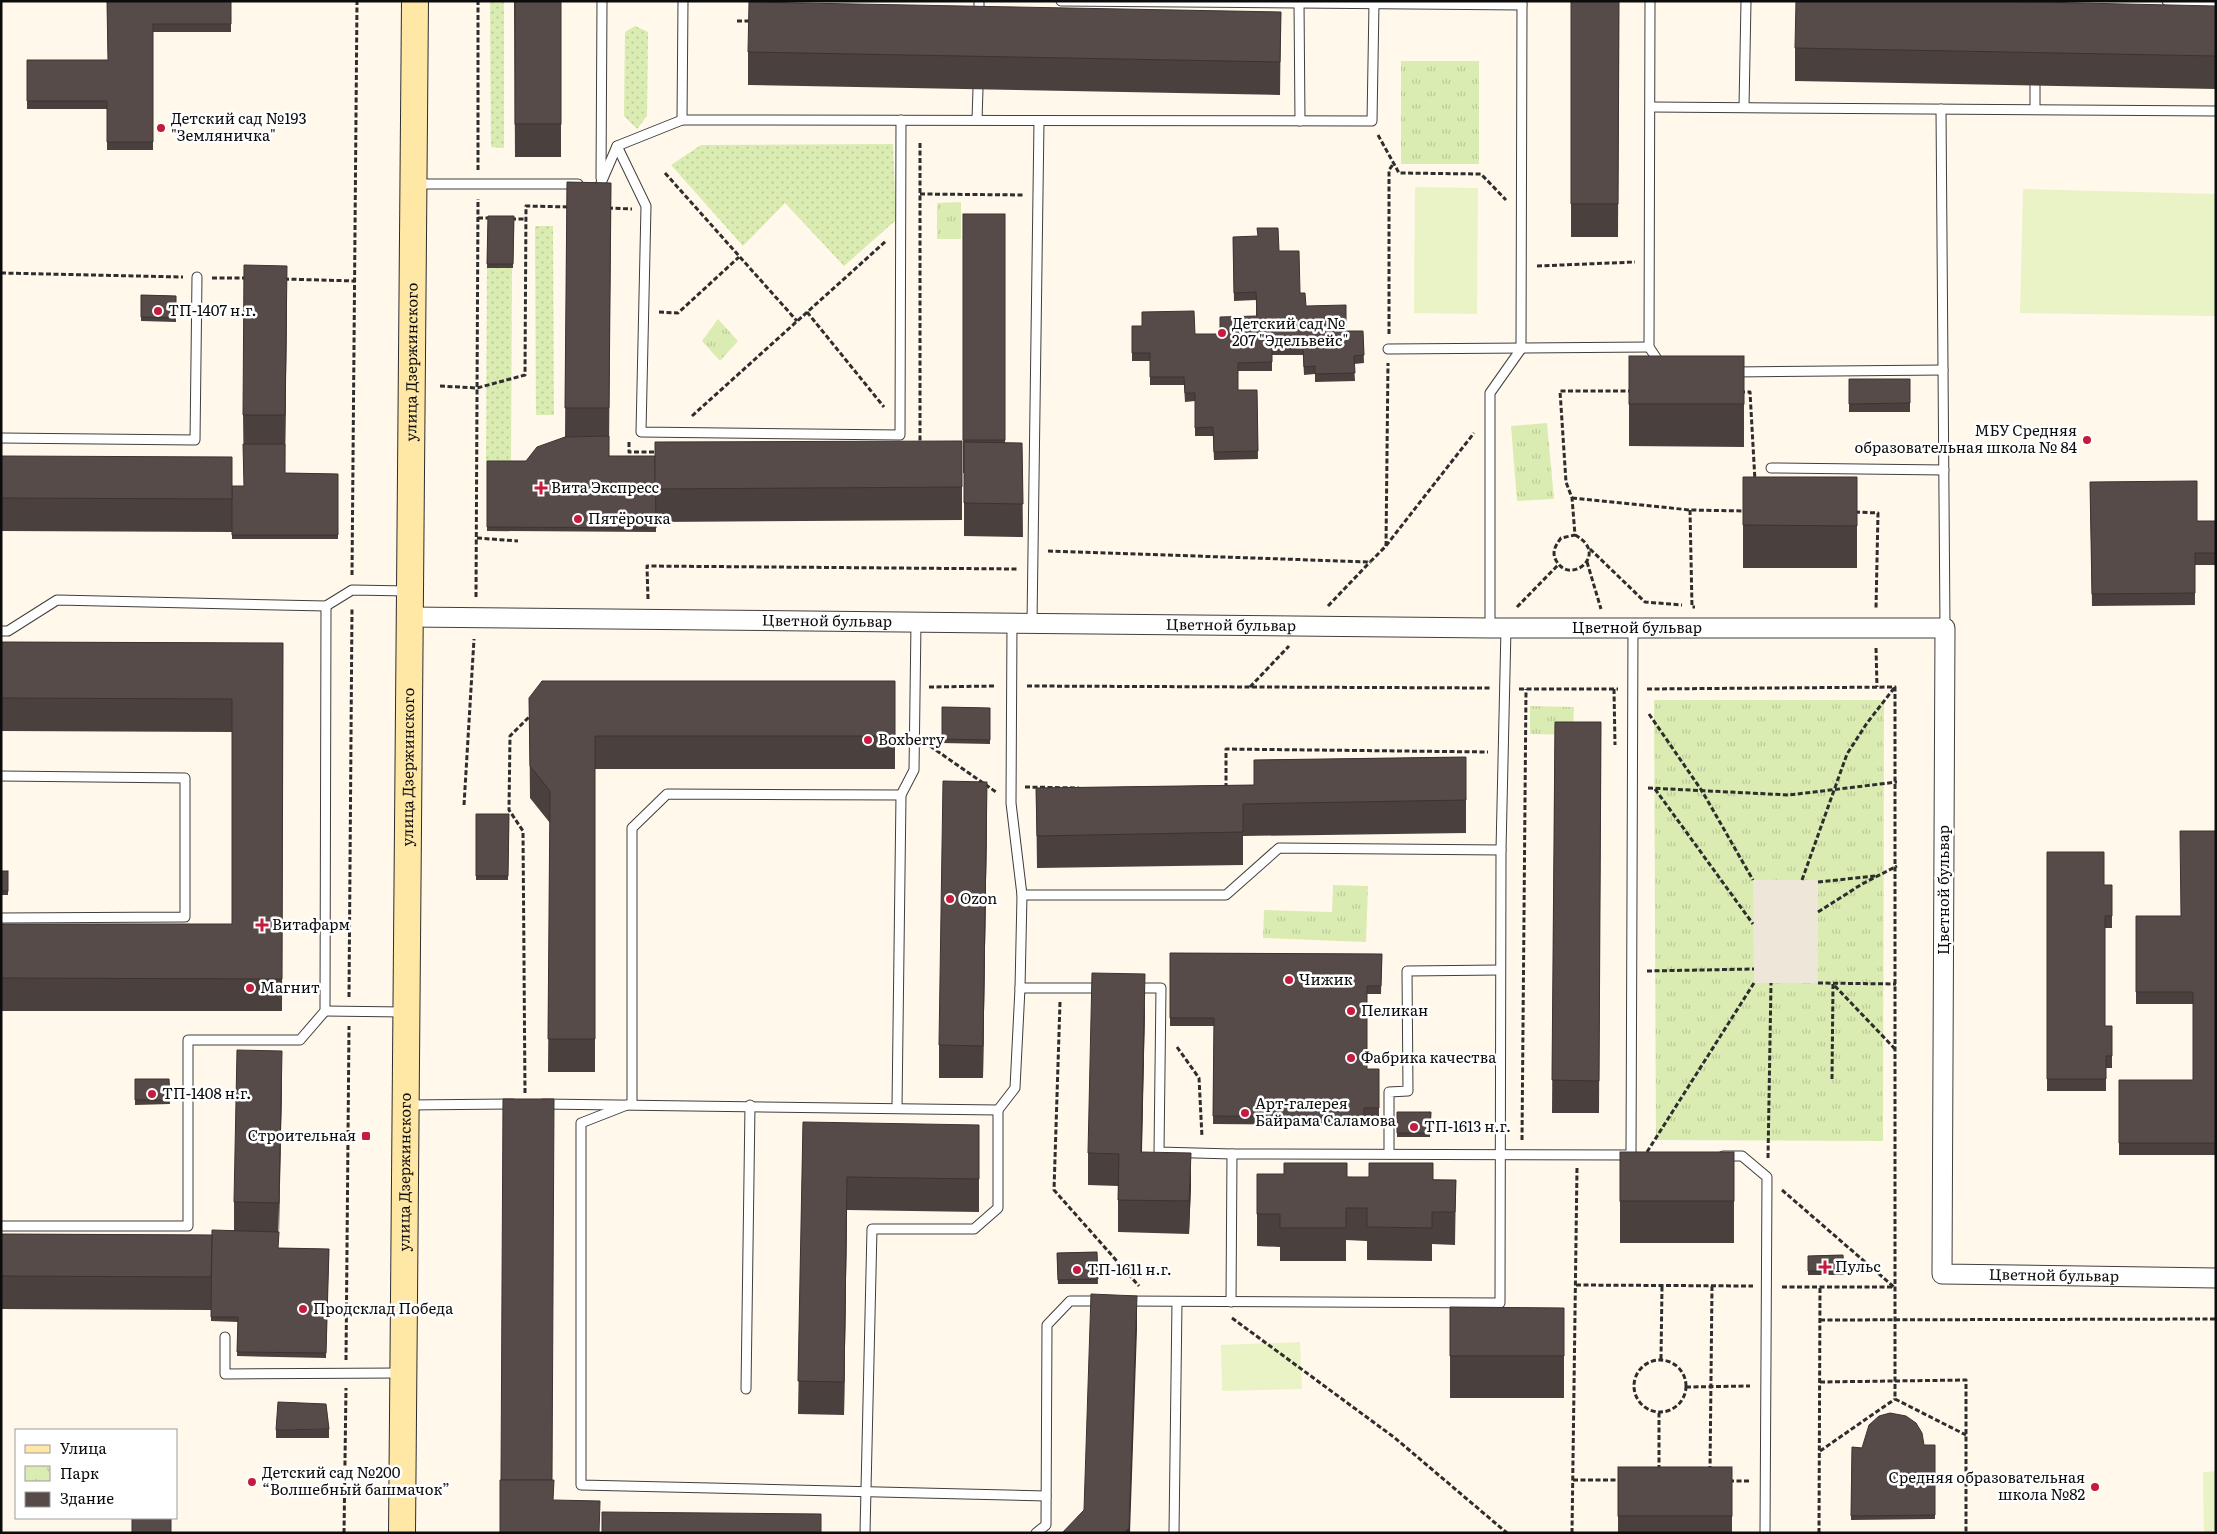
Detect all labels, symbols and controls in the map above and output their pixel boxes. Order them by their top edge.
place label: Детский сад №193 "Земляничка" [171,106,307,146]
marker: Детский сад №193 "Земляничка" [155,122,167,134]
street label: улица Дзержинского [398,282,423,441]
place label: ТП-1407 н.г. [168,298,257,321]
marker: ТП-1407 н.г. [152,305,164,317]
place label: Детский сад № 207 "Эдельвейс" [1232,311,1348,351]
marker: Детский сад № 207 "Эдельвейс" [1216,327,1228,339]
place label: МБУ Средняя образовательная школа № 84 [1855,418,2077,458]
marker: МБУ Средняя образовательная школа № 84 [2081,434,2093,446]
place label: Вита Экспресс [551,475,660,498]
marker: Вита Экспресс [535,482,547,494]
place label: Пятёрочка [588,506,672,529]
marker: Пятёрочка [572,513,584,525]
street label: Цветной бульвар [762,608,892,632]
street label: Цветной бульвар [1166,612,1296,636]
street label: Цветной бульвар [1572,615,1702,638]
street label: улица Дзержинского [395,687,419,846]
place label: Boxberry [878,727,945,750]
marker: Boxberry [862,734,874,746]
street label: Цветной бульвар [1931,825,1954,955]
place label: Ozon [960,886,997,909]
marker: Ozon [944,893,956,905]
place label: Витафарм [272,912,350,935]
marker: Витафарм [256,919,268,931]
place label: Чижик [1299,967,1353,990]
marker: Чижик [1283,974,1295,986]
place label: Магнит [260,975,320,998]
marker: Магнит [244,982,256,994]
place label: Пеликан [1361,998,1428,1021]
marker: Пеликан [1345,1005,1357,1017]
place label: Фабрика качества [1361,1045,1497,1068]
marker: Фабрика качества [1345,1052,1357,1064]
place label: ТП-1408 н.г. [162,1081,251,1104]
marker: ТП-1408 н.г. [146,1088,158,1100]
place label: Арт-галерея Байрама Саламова [1255,1091,1397,1131]
street label: улица Дзержинского [391,1092,416,1251]
marker: Арт-галерея Байрама Саламова [1239,1107,1251,1119]
place label: ТП-1613 н.г. [1424,1114,1511,1137]
marker: ТП-1613 н.г. [1408,1121,1420,1133]
place label: Строительная [248,1123,356,1146]
marker: Строительная [360,1130,372,1142]
place label: Пульс [1835,1254,1881,1277]
place label: ТП-1611 н.г. [1087,1257,1172,1280]
marker: Пульс [1819,1261,1831,1273]
street label: Цветной бульвар [1989,1262,2119,1287]
marker: ТП-1611 н.г. [1071,1264,1083,1276]
place label: Продсклад Победа [313,1296,454,1319]
marker: Продсклад Победа [297,1303,309,1315]
legend [15,1429,178,1519]
text: Улица [60,1436,108,1459]
place label: Детский сад №200 “Волшебный башмачок” [262,1460,450,1500]
text: Парк [60,1461,99,1484]
place label: Средняя образовательная школа №82 [1889,1465,2085,1505]
marker: Детский сад №200 “Волшебный башмачок” [246,1476,258,1488]
marker: Средняя образовательная школа №82 [2089,1481,2101,1493]
text: Здание [60,1486,114,1509]

